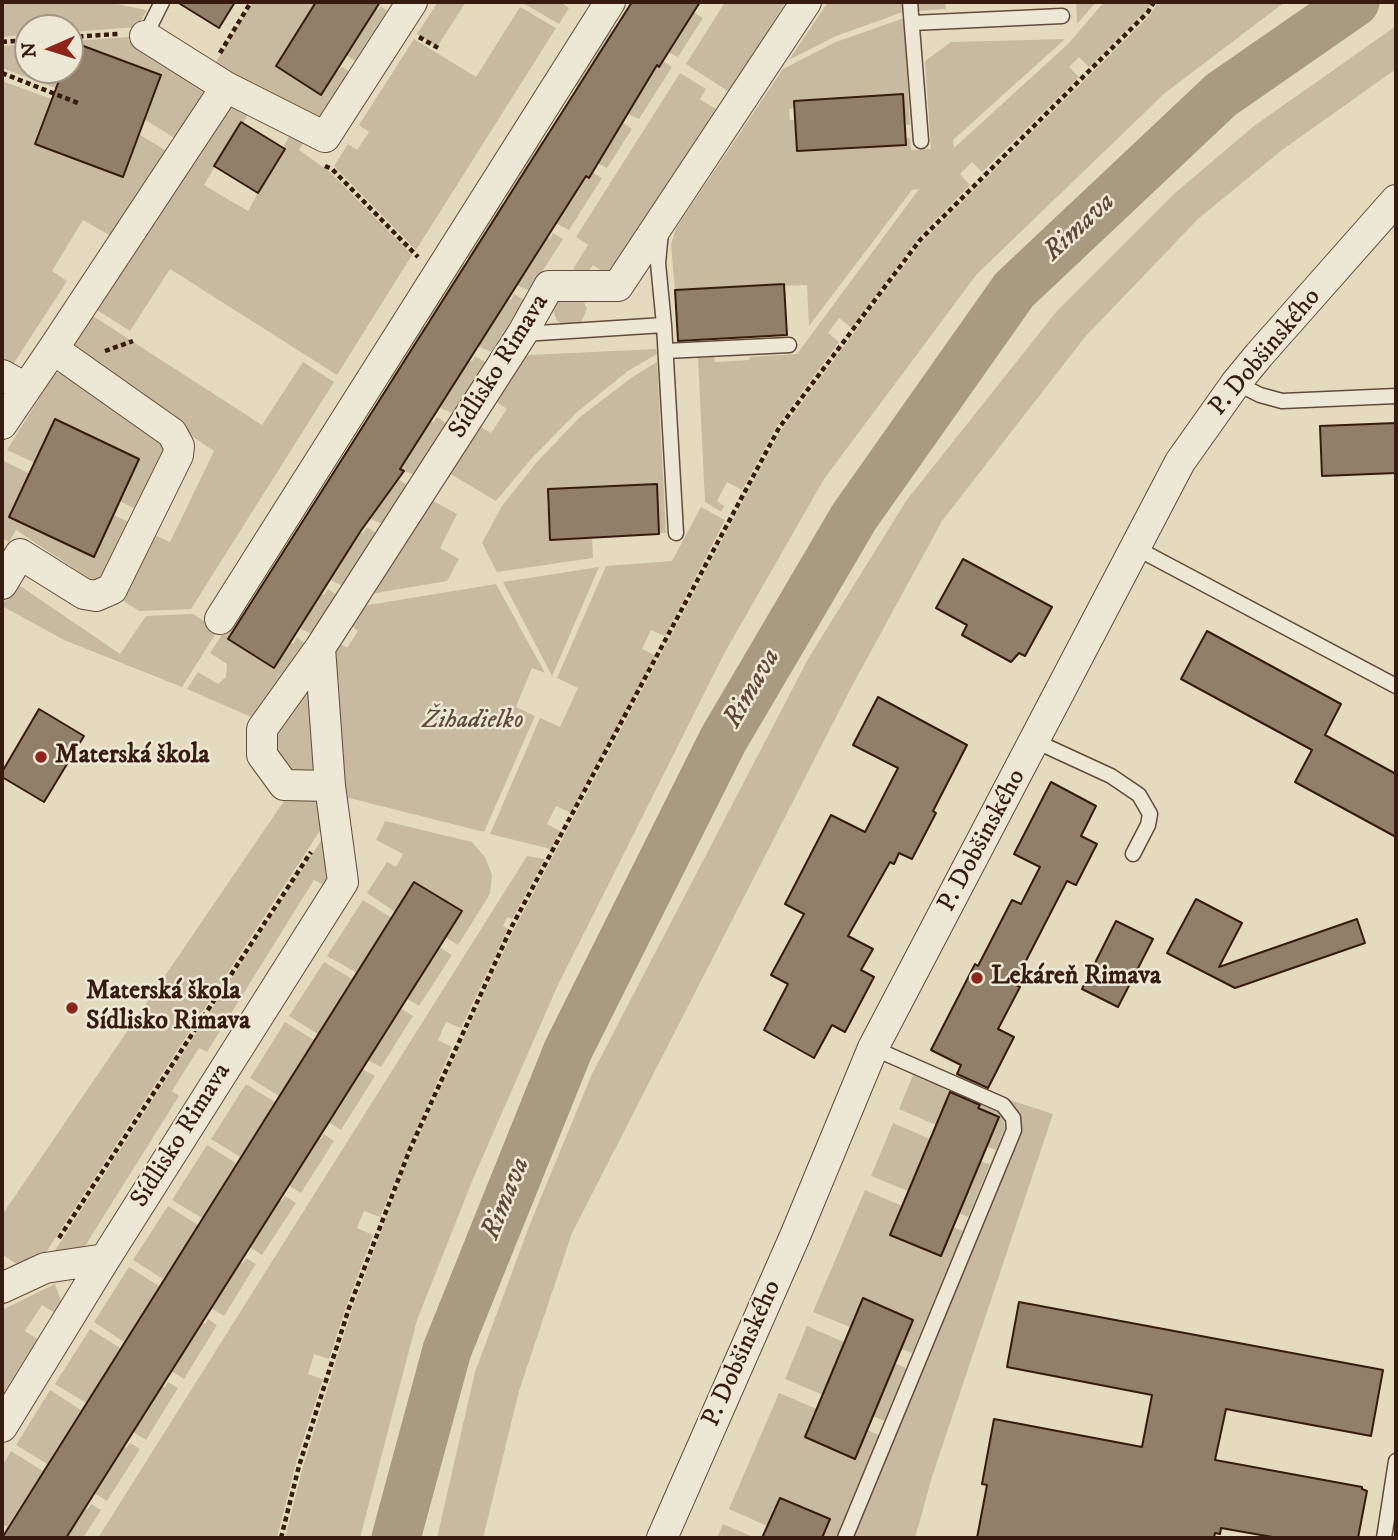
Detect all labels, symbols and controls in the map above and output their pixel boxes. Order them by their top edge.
north arrow [14,14,84,84]
text: N [18,42,41,58]
water label: Rimava [1037,187,1123,269]
street label: P. Dobšinského [1204,283,1328,423]
street label: Sídlisko Rimava [443,289,557,445]
water label: Rimava [717,644,789,734]
park label: Žihadielko [422,706,524,738]
place label: Materská škola [55,741,209,773]
marker: Materská škola [33,749,49,765]
street label: P. Dobšinského [932,764,1034,918]
place label: Lekáreň Rimava [991,962,1161,994]
marker: Lekáreň Rimava [969,970,985,986]
place label: Materská škola Sídlisko Rimava [86,977,250,1038]
marker: Materská škola Sídlisko Rimava [64,1000,80,1016]
street label: Sídlisko Rimava [125,1058,239,1214]
water label: Rimava [475,1153,539,1245]
street label: P. Dobšinského [697,1276,789,1432]

